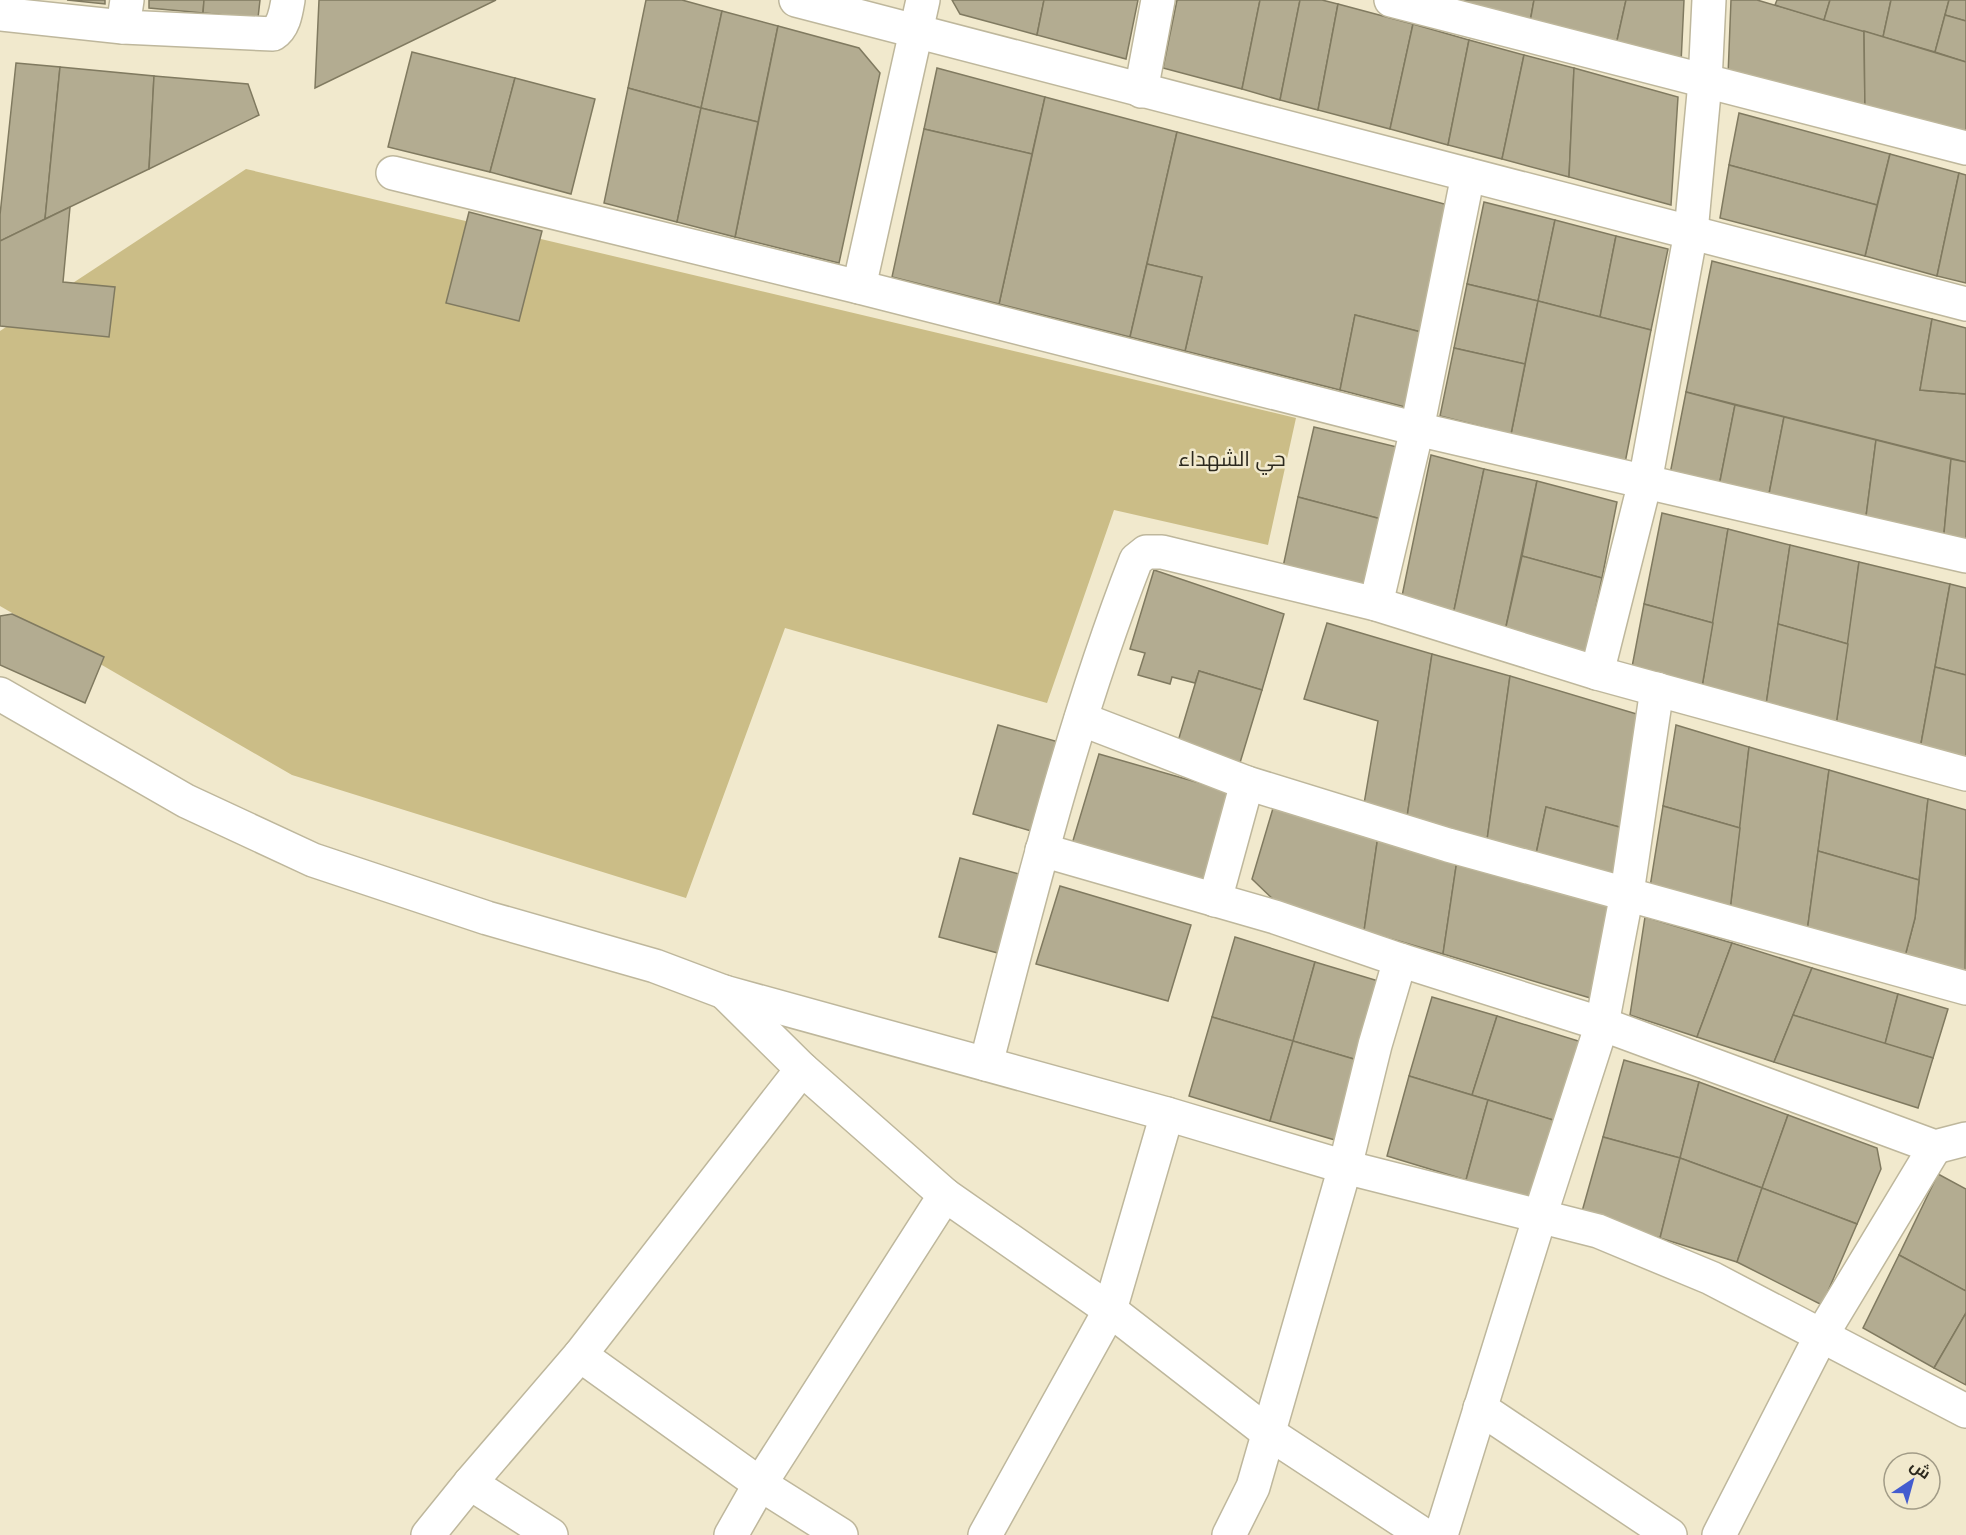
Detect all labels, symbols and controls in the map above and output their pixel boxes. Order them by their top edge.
district label: حي الشهداء [1178,446,1286,475]
north arrow [1882,1451,1942,1511]
text: ش [1907,1456,1934,1483]

